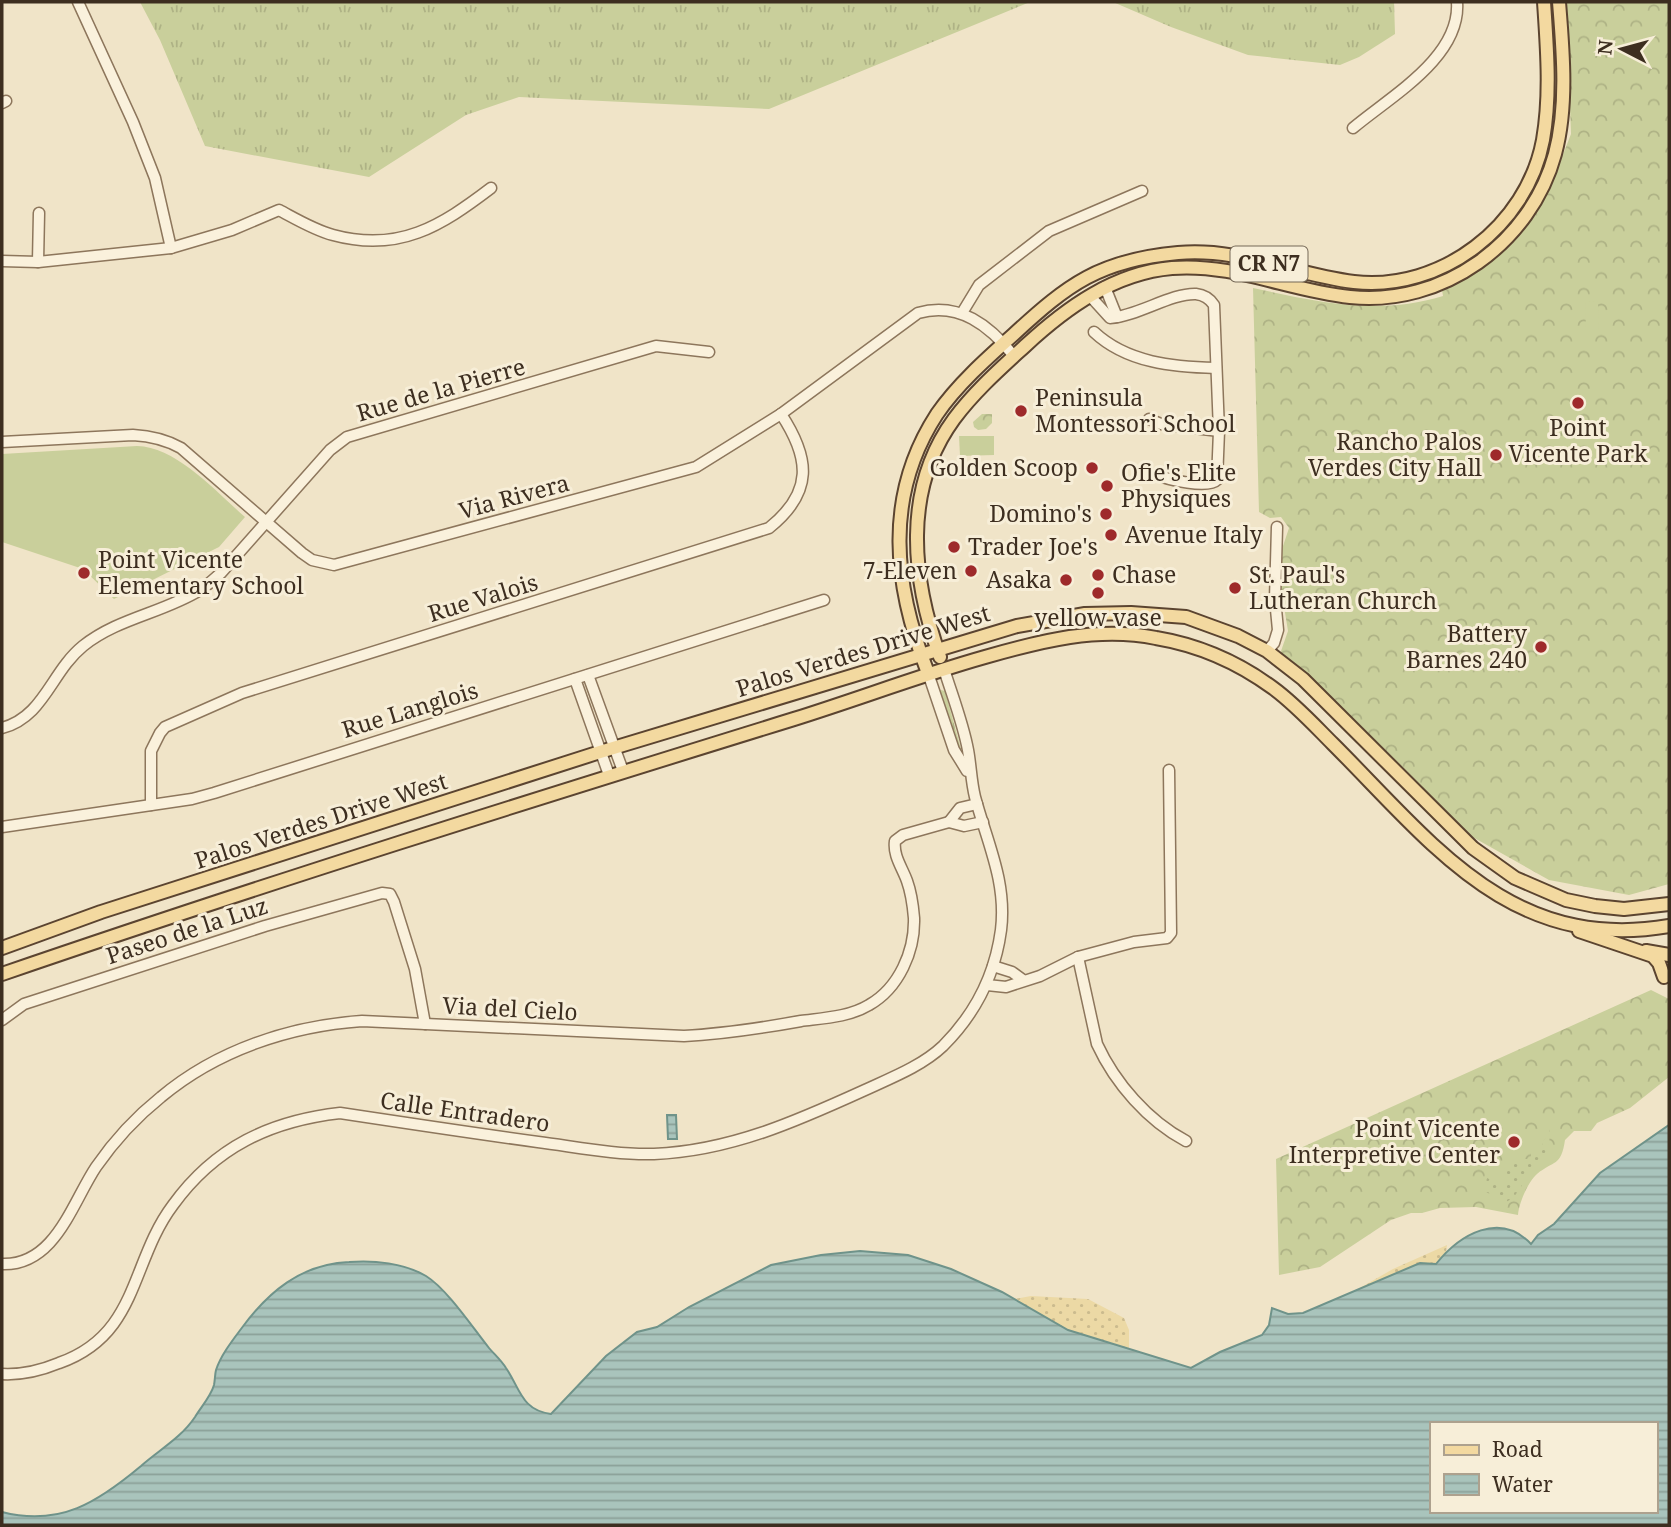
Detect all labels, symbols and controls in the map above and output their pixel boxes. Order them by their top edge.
north arrow [1587,14,1657,84]
text: N [1591,38,1619,56]
road number: CR N7 [1230,246,1308,282]
street label: Rue de la Pierre [353,350,529,428]
place label: Peninsula Montessori School [1035,381,1235,439]
marker: Point Vicente Park [1570,395,1586,411]
marker: Peninsula Montessori School [1013,403,1029,419]
place label: Point Vicente Park [1509,411,1648,469]
place label: Rancho Palos Verdes City Hall [1308,425,1482,483]
marker: Rancho Palos Verdes City Hall [1488,447,1504,463]
place label: Golden Scoop [929,451,1078,483]
place label: Ofie's Elite Physiques [1121,456,1236,514]
marker: Golden Scoop [1084,460,1100,476]
street label: Via Rivera [455,466,573,526]
marker: Ofie's Elite Physiques [1099,478,1115,494]
place label: Domino's [989,497,1092,529]
marker: Domino's [1098,506,1114,522]
place label: Avenue Italy [1125,518,1263,550]
marker: Avenue Italy [1103,527,1119,543]
place label: Trader Joe's [968,530,1098,562]
marker: Trader Joe's [946,539,962,555]
place label: Point Vicente Elementary School [98,543,304,601]
place label: 7-Eleven [863,554,957,586]
place label: Chase [1112,558,1176,590]
place label: St. Paul's Lutheran Church [1249,558,1437,616]
marker: 7-Eleven [963,563,979,579]
place label: Asaka [986,563,1052,595]
marker: Point Vicente Elementary School [76,565,92,581]
street label: Rue Valois [424,565,542,629]
marker: Chase [1090,567,1106,583]
marker: Asaka [1058,572,1074,588]
marker: St. Paul's Lutheran Church [1227,580,1243,596]
marker: yellow vase [1090,585,1106,601]
street label: Palos Verdes Drive West [732,596,993,704]
place label: yellow vase [1034,601,1162,633]
place label: Battery Barnes 240 [1406,617,1527,675]
marker: Battery Barnes 240 [1533,639,1549,655]
street label: Rue Langlois [338,673,482,745]
street label: Palos Verdes Drive West [190,764,451,876]
street label: Paseo de la Luz [102,889,271,971]
street label: Via del Cielo [442,988,579,1028]
street label: Calle Entradero [378,1083,552,1139]
place label: Point Vicente Interpretive Center [1289,1112,1500,1170]
marker: Point Vicente Interpretive Center [1506,1134,1522,1150]
legend [1430,1422,1657,1513]
text: Road [1492,1435,1543,1463]
text: Water [1492,1470,1553,1498]

